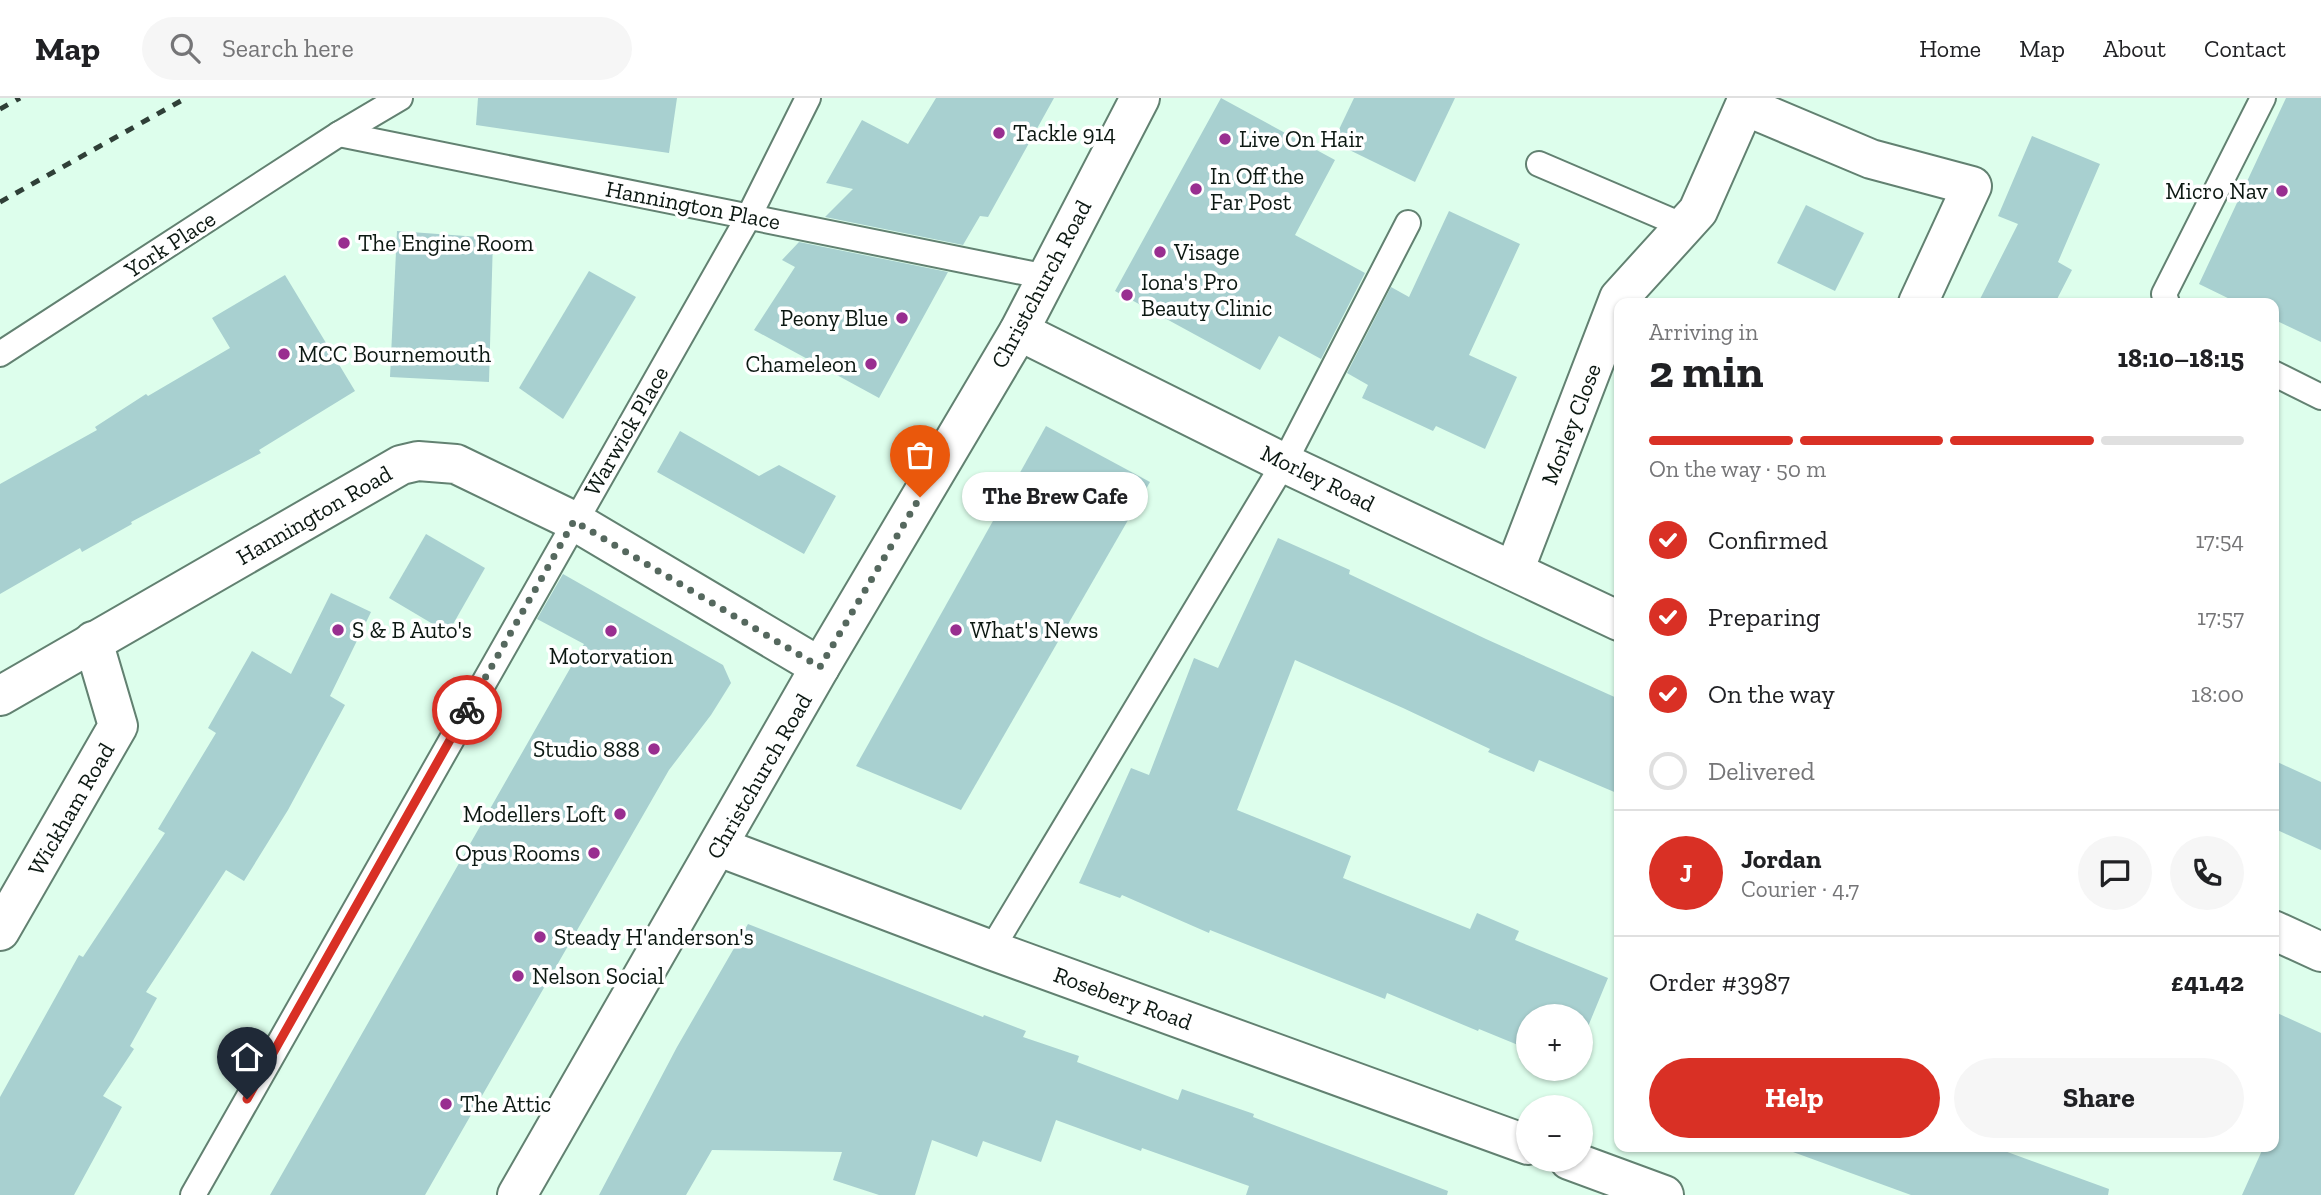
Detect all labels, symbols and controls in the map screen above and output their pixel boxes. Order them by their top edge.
search box [142,17,632,80]
text: Map [35,29,100,68]
icon: search [166,29,204,67]
text: Search here [222,32,354,64]
text: Home [1919,34,1981,63]
text: Map [2019,34,2065,63]
text: About [2103,34,2166,63]
text: Contact [2204,34,2286,63]
place label: Tackle 914 [1013,119,1116,147]
marker: Tackle 914 [991,125,1007,141]
place label: Live On Hair [1239,125,1365,153]
marker: Live On Hair [1217,131,1233,147]
place label: In Off the Far Post [1210,162,1304,216]
street label: Hannington Place [603,174,783,236]
place label: Micro Nav [2165,177,2268,205]
marker: In Off the Far Post [1188,181,1204,197]
marker: Micro Nav [2274,183,2290,199]
street label: Christchurch Road [985,195,1097,373]
street label: York Place [118,204,221,284]
place label: The Engine Room [358,229,534,257]
marker: The Engine Room [336,235,352,251]
place label: Visage [1173,238,1239,266]
marker: Visage [1152,244,1168,260]
place label: Iona's Pro Beauty Clinic [1141,268,1272,322]
marker: Iona's Pro Beauty Clinic [1119,287,1135,303]
place label: Peony Blue [780,304,888,332]
marker: Peony Blue [894,310,910,326]
text: Arriving in [1649,318,1758,346]
place label: MCC Bournemouth [298,340,491,368]
text: 18:10–18:15 [2117,342,2244,374]
text: 2 min [1649,344,1764,399]
marker: MCC Bournemouth [276,346,292,362]
place label: Chameleon [746,350,857,378]
marker: Chameleon [863,356,879,372]
street label: Morley Close [1535,359,1607,489]
street label: Warwick Place [578,361,674,501]
pin [890,425,950,497]
icon: bag [901,436,939,474]
street label: Morley Road [1256,438,1380,518]
text: On the way · 50 m [1649,455,1826,483]
street label: Hannington Road [231,459,397,571]
callout: The Brew Cafe [962,472,1148,522]
text: The Brew Cafe [982,482,1128,510]
icon: check [1649,521,1687,559]
text: Confirmed [1708,524,1828,556]
text: 17:54 [2195,526,2244,554]
icon: check [1649,598,1687,636]
text: Preparing [1708,601,1820,633]
text: 17:57 [2197,603,2244,631]
place label: S & B Auto's [352,616,472,644]
place label: What's News [970,616,1098,644]
marker: S & B Auto's [330,622,346,638]
marker: What's News [948,622,964,638]
marker: Motorvation [603,623,619,639]
place label: Motorvation [549,642,673,670]
courier [432,675,502,745]
icon: check [1649,675,1687,713]
text: On the way [1708,678,1835,710]
text: 18:00 [2191,680,2244,708]
street label: Christchurch Road [700,688,818,864]
icon: bike [448,691,486,729]
place label: Studio 888 [533,735,640,763]
street label: Wickham Road [22,737,120,880]
marker: Studio 888 [646,741,662,757]
text: Delivered [1708,755,1815,787]
place label: Modellers Loft [463,800,606,828]
marker: Modellers Loft [612,806,628,822]
button: chat [2078,836,2152,910]
button: phone [2170,836,2244,910]
place label: Opus Rooms [455,839,580,867]
text: Jordan [1741,843,1821,875]
marker: Opus Rooms [586,845,602,861]
text: J [1680,857,1692,889]
text: Courier · 4.7 [1741,875,1859,903]
place label: Steady H'anderson's [554,923,754,951]
marker: Steady H'anderson's [532,929,548,945]
street label: Rosebery Road [1050,960,1196,1036]
place label: Nelson Social [532,962,664,990]
text: Order #3987 [1649,966,1790,998]
text: £41.42 [2171,966,2244,998]
marker: Nelson Social [510,968,526,984]
map controls [1516,1004,1593,1172]
button: + [1516,1004,1593,1081]
pin [217,1027,277,1099]
icon: home [228,1038,266,1076]
button: Help [1649,1058,1940,1138]
button: Share [1954,1058,2244,1138]
place label: The Attic [460,1090,551,1118]
button: − [1516,1095,1593,1172]
marker: The Attic [438,1096,454,1112]

